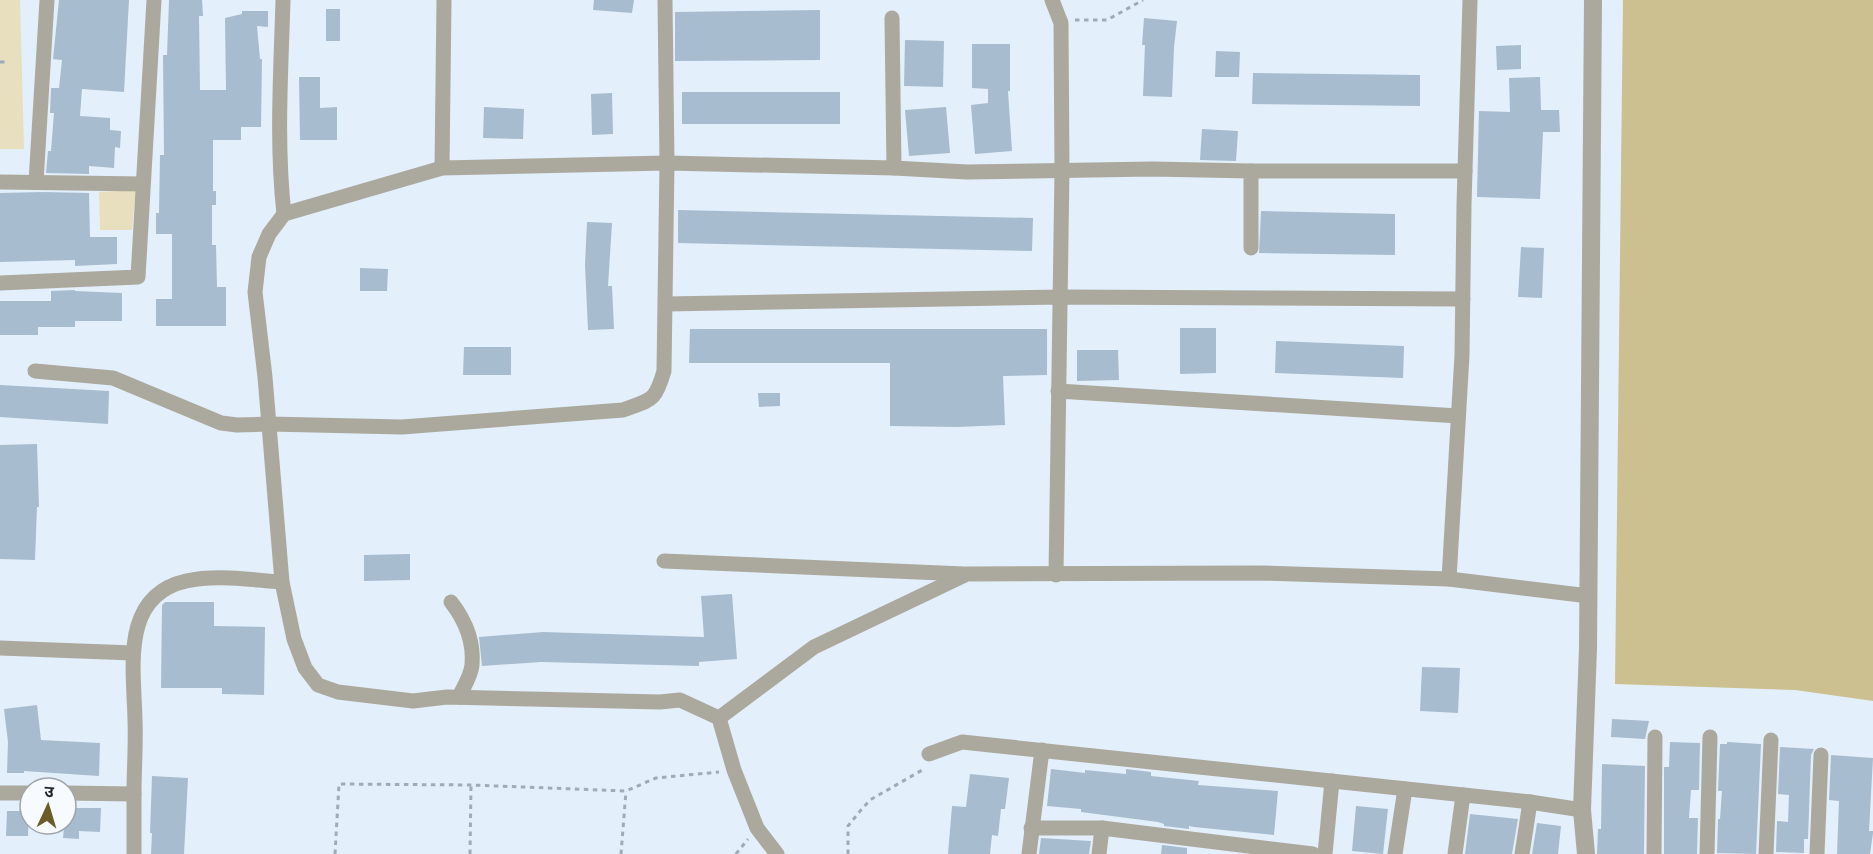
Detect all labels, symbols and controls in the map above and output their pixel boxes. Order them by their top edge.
north arrow [18,776,78,836]
text: उ [44,781,55,801]

